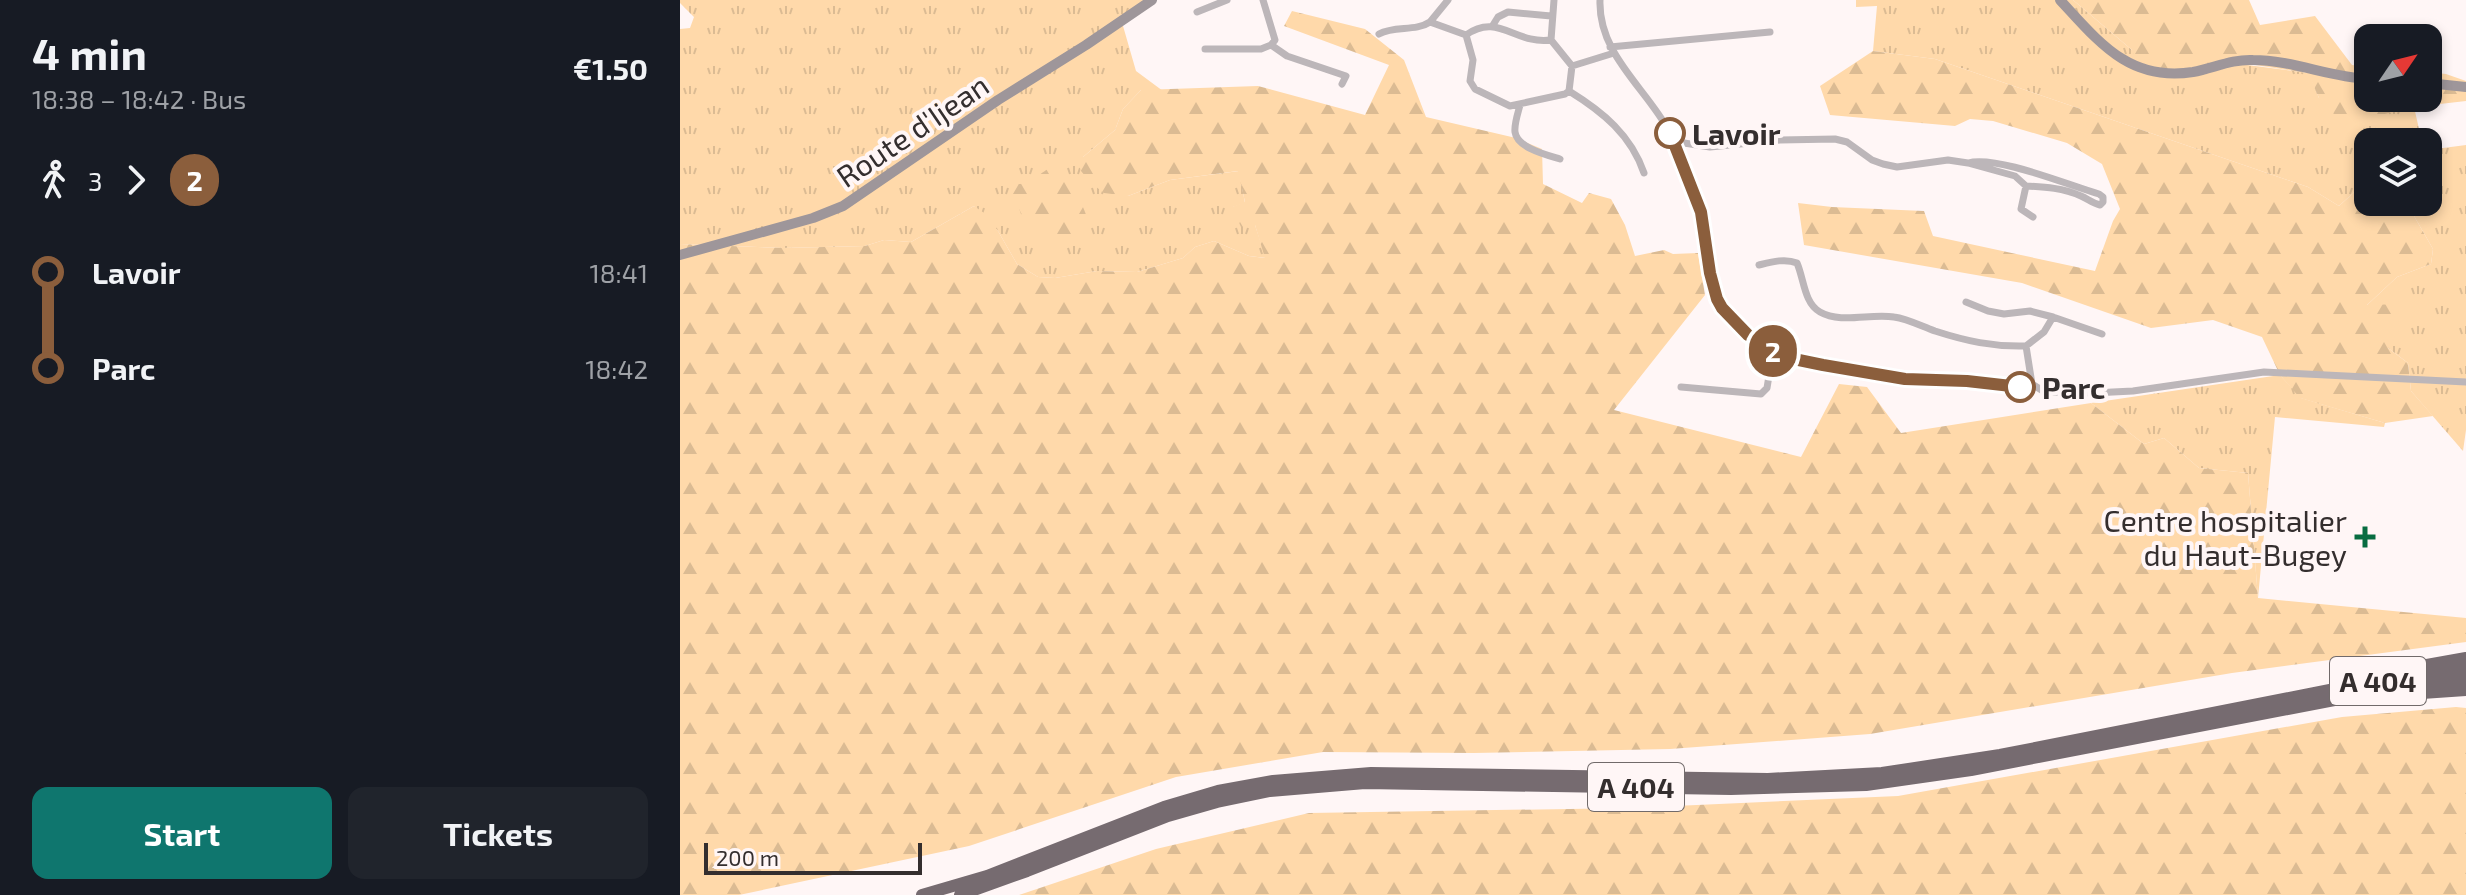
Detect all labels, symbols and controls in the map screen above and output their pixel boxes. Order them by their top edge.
north arrow [2354,24,2442,112]
map controls [2354,24,2442,216]
text: 4 min [32,26,147,79]
text: €1.50 [573,50,648,86]
street label: Route d'Ijean [829,66,995,194]
text: 18:38 – 18:42 · Bus [32,83,246,114]
place label: Lavoir [1692,115,1781,151]
marker: Lavoir [1655,118,1685,148]
button: layers [2354,128,2442,216]
icon: walk [32,158,76,202]
icon: forward [114,158,158,202]
text: 2 [186,163,203,197]
text: 3 [88,165,102,196]
text: Lavoir [92,254,181,290]
text: 18:41 [589,257,648,288]
line badge: 2 [1747,325,1799,377]
text: 2 [1765,334,1781,368]
text: Parc [92,350,155,386]
text: 18:42 [585,353,648,384]
place label: Parc [2042,369,2105,405]
marker: Parc [2005,372,2035,402]
place label: Centre hospitalier du Haut-Bugey [2104,502,2347,572]
marker: Centre hospitalier du Haut-Bugey [2354,526,2376,548]
road number: A 404 [2330,657,2426,705]
road number: A 404 [1588,763,1684,811]
button: Start [32,787,332,879]
button: Tickets [348,787,648,879]
scale bar [704,839,922,875]
text: 200 m [716,844,779,870]

